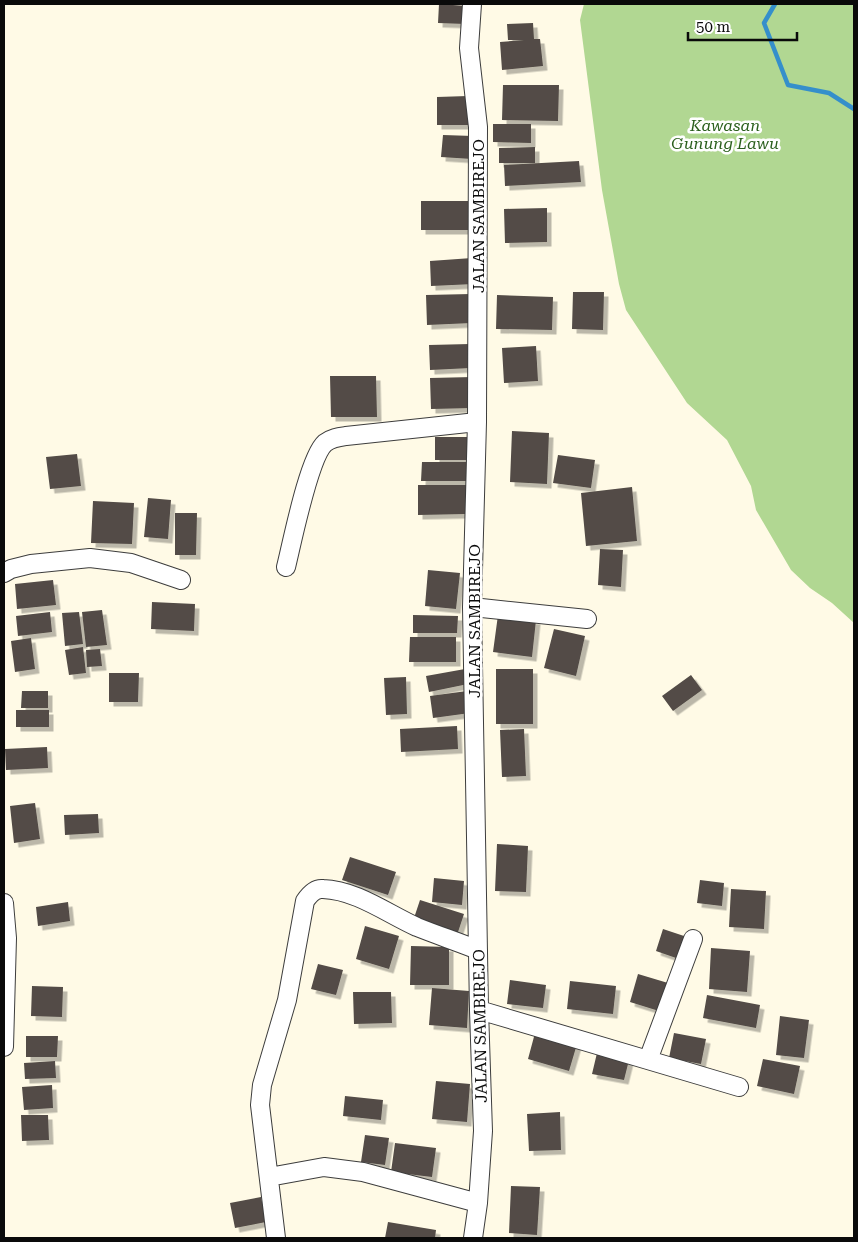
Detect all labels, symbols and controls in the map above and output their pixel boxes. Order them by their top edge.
scale bar [688,10,797,42]
text: 50 m [696,18,731,36]
park label: Kawasan Gunung Lawu [671,116,779,153]
street label: JALAN SAMBIREJO [469,139,488,293]
street label: JALAN SAMBIREJO [465,544,484,698]
street label: JALAN SAMBIREJO [469,949,491,1103]

